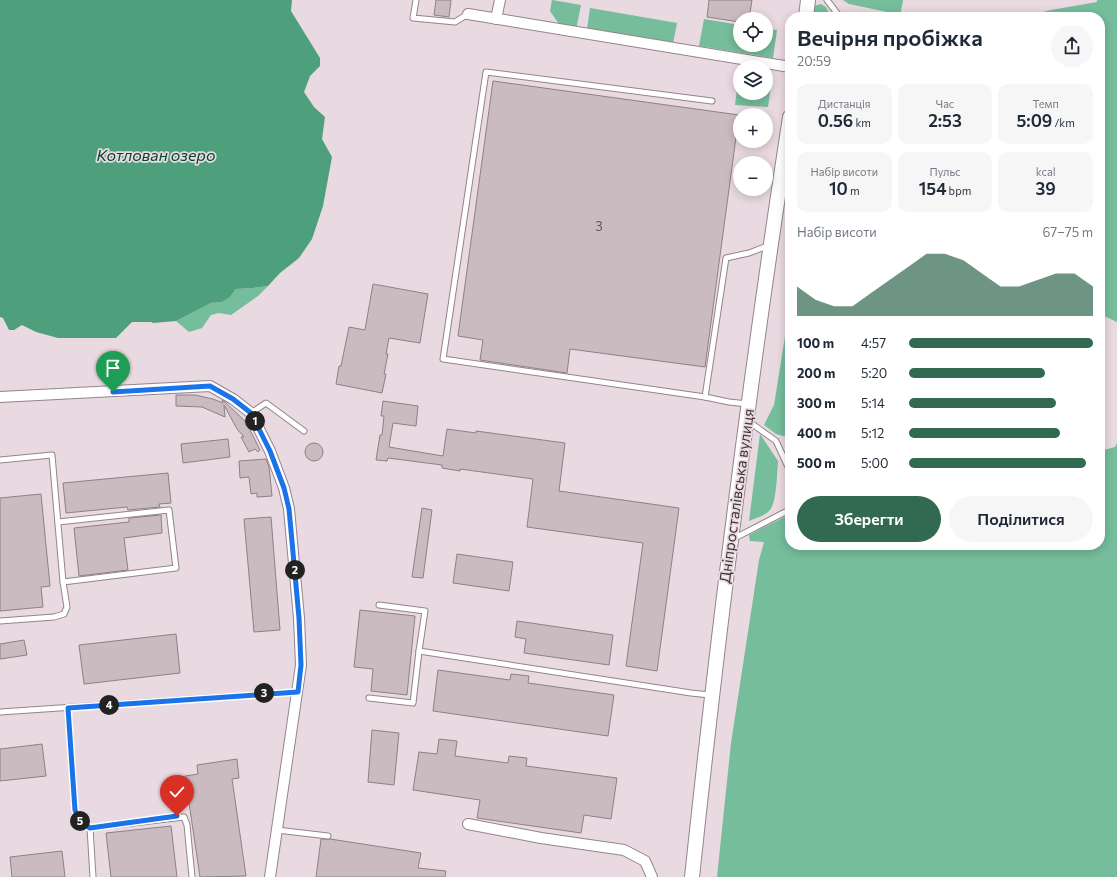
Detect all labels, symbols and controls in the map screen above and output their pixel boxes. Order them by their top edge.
map controls [733,12,773,196]
button: locate [733,12,773,52]
text: Вечірня пробіжка [797,24,983,51]
button: share [1051,25,1093,67]
text: 20:59 [797,53,831,69]
button: layers [733,60,773,100]
text: Дистанція [818,97,871,110]
text: Час [936,97,954,110]
text: Темп [1033,97,1059,110]
button: + [733,108,773,148]
text: 0.56 [818,110,853,131]
text: 2:53 [928,110,962,131]
text: 5:09 [1016,110,1052,131]
text: km [853,116,871,129]
text: /km [1052,116,1075,129]
water label: Котлован озеро [97,145,215,164]
button: − [733,156,773,196]
text: Набір висоти [811,165,878,178]
text: Пульс [930,165,960,178]
text: kcal [1036,165,1056,178]
text: 10 [829,178,848,199]
text: 154 [919,178,947,199]
text: 39 [1036,178,1056,199]
text: m [848,184,860,197]
text: bpm [947,184,971,197]
house number: 3 [595,218,603,234]
text: Набір висоти [797,224,877,240]
text: 67–75 m [1043,224,1093,240]
text: 100 m [797,335,834,351]
text: 4:57 [861,335,886,351]
pin [96,351,130,392]
icon: arrive [102,357,124,379]
text: 200 m [797,365,835,381]
text: 5:20 [861,365,887,381]
text: 300 m [797,395,836,411]
text: 5:14 [861,395,885,411]
street label: Дніпросталівська вулиця [715,407,757,584]
pin: 1 [245,411,265,431]
text: 1 [253,414,257,427]
text: 400 m [797,425,836,441]
text: 5:12 [861,425,884,441]
text: 500 m [797,455,836,471]
text: 5:00 [861,455,889,471]
button: Зберегти [797,496,941,542]
button: Поділитися [949,496,1093,542]
pin: 2 [285,560,305,580]
text: 2 [292,563,298,576]
pin: 3 [254,683,274,703]
text: 3 [261,686,267,699]
pin: 4 [99,695,119,715]
text: 4 [106,698,112,711]
pin [160,775,194,816]
icon: check [166,781,188,803]
pin: 5 [70,811,90,831]
text: 5 [77,814,83,827]

